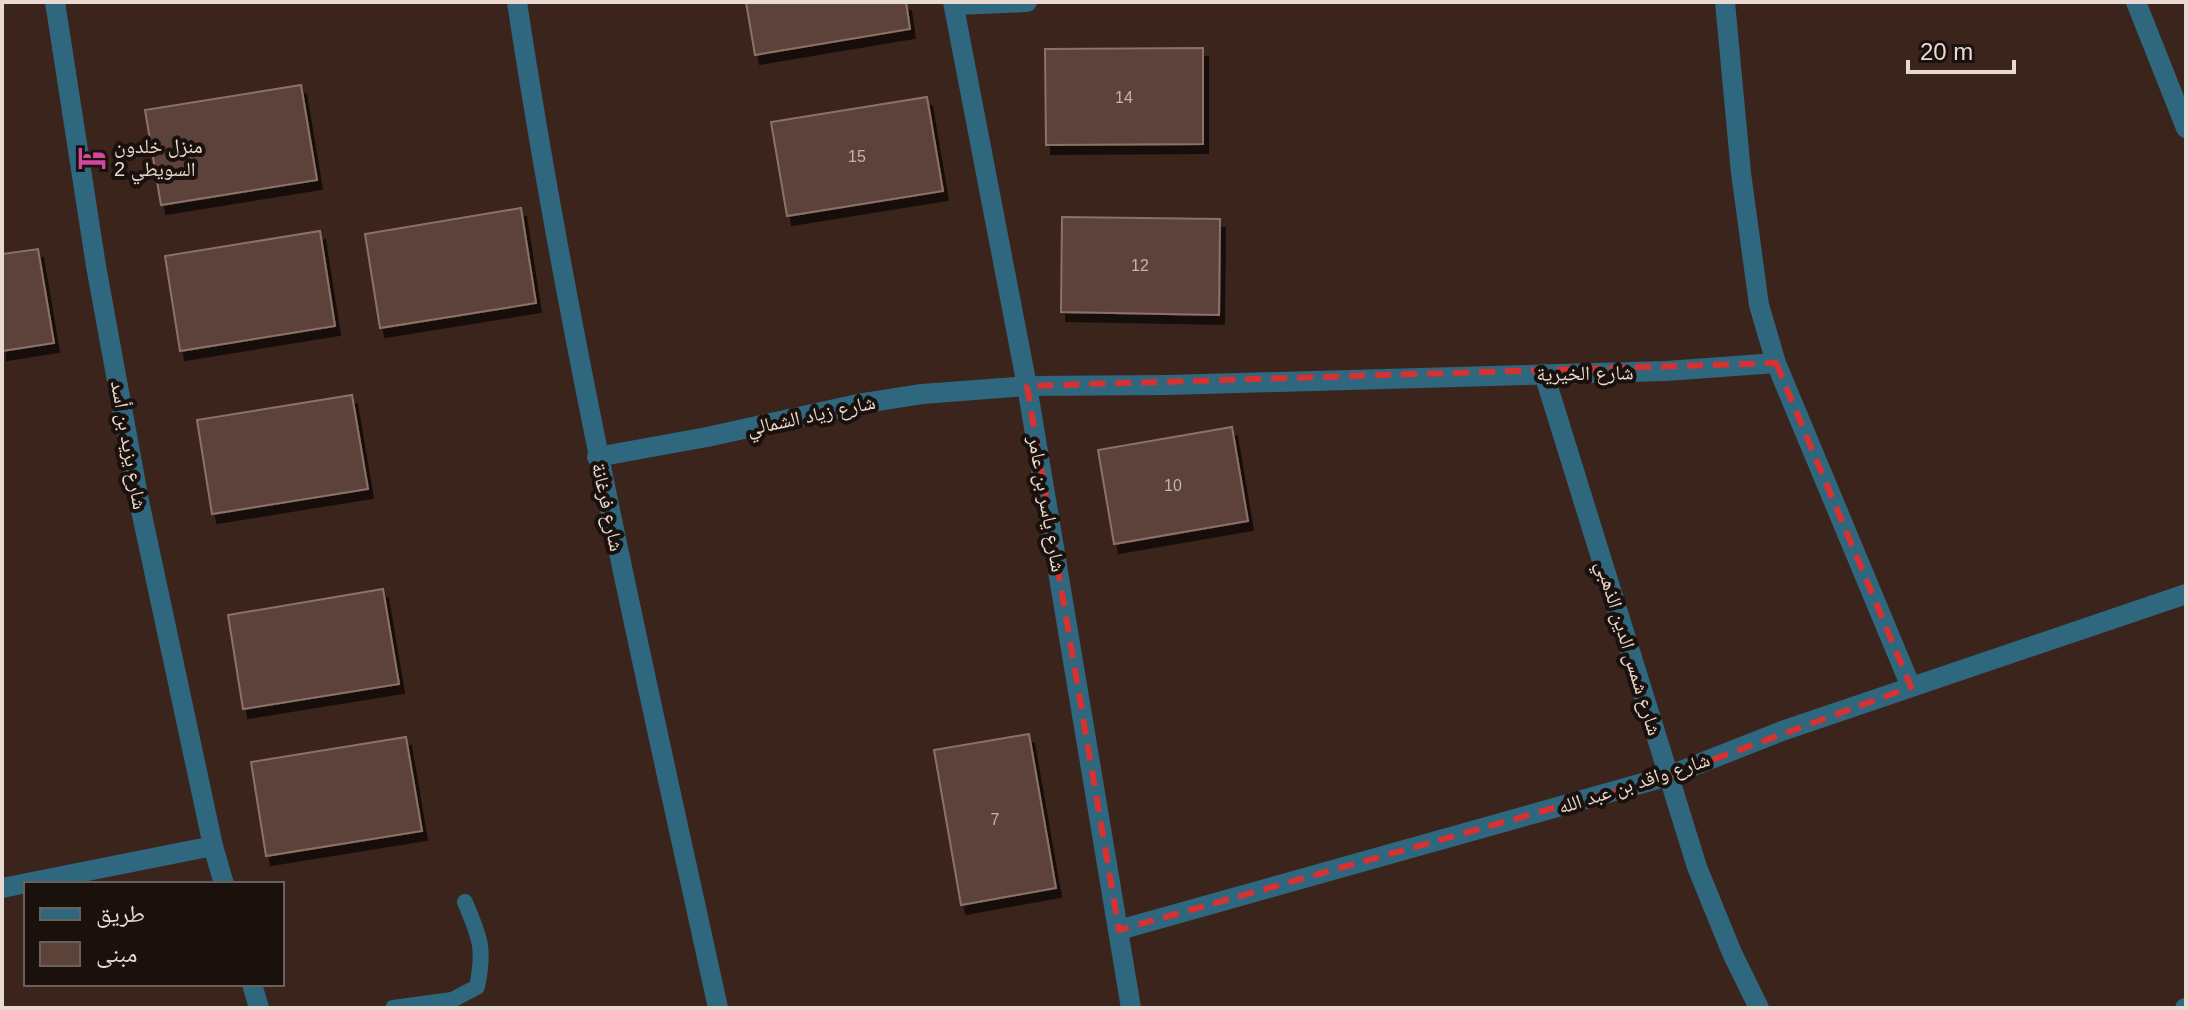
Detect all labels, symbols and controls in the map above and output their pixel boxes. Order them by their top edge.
scale bar [1908,24,2014,74]
text: 20 m [1920,38,1973,65]
house number: 14 [1115,89,1133,106]
place label: منزل خلدون السويطي 2 [114,135,203,185]
hotel icon: منزل خلدون السويطي 2 [77,143,107,173]
house number: 15 [848,148,866,165]
house number: 12 [1131,257,1149,274]
street label: شارع الخيرية [1536,361,1634,387]
street label: شارع يزيد بن أسد [105,379,152,512]
street label: شارع زياد الشمالي [745,391,878,444]
street label: شارع ياسر بن عامر [1022,433,1070,574]
street label: شارع فرغانة [586,461,628,554]
house number: 10 [1164,477,1182,494]
street label: شارع شمس الدين الذهبي [1587,558,1666,740]
street label: شارع واقد بن عبد الله [1556,748,1713,820]
house number: 7 [991,811,1000,828]
legend [24,882,284,986]
text: طريق [96,900,145,928]
text: مبنى [96,940,137,968]

